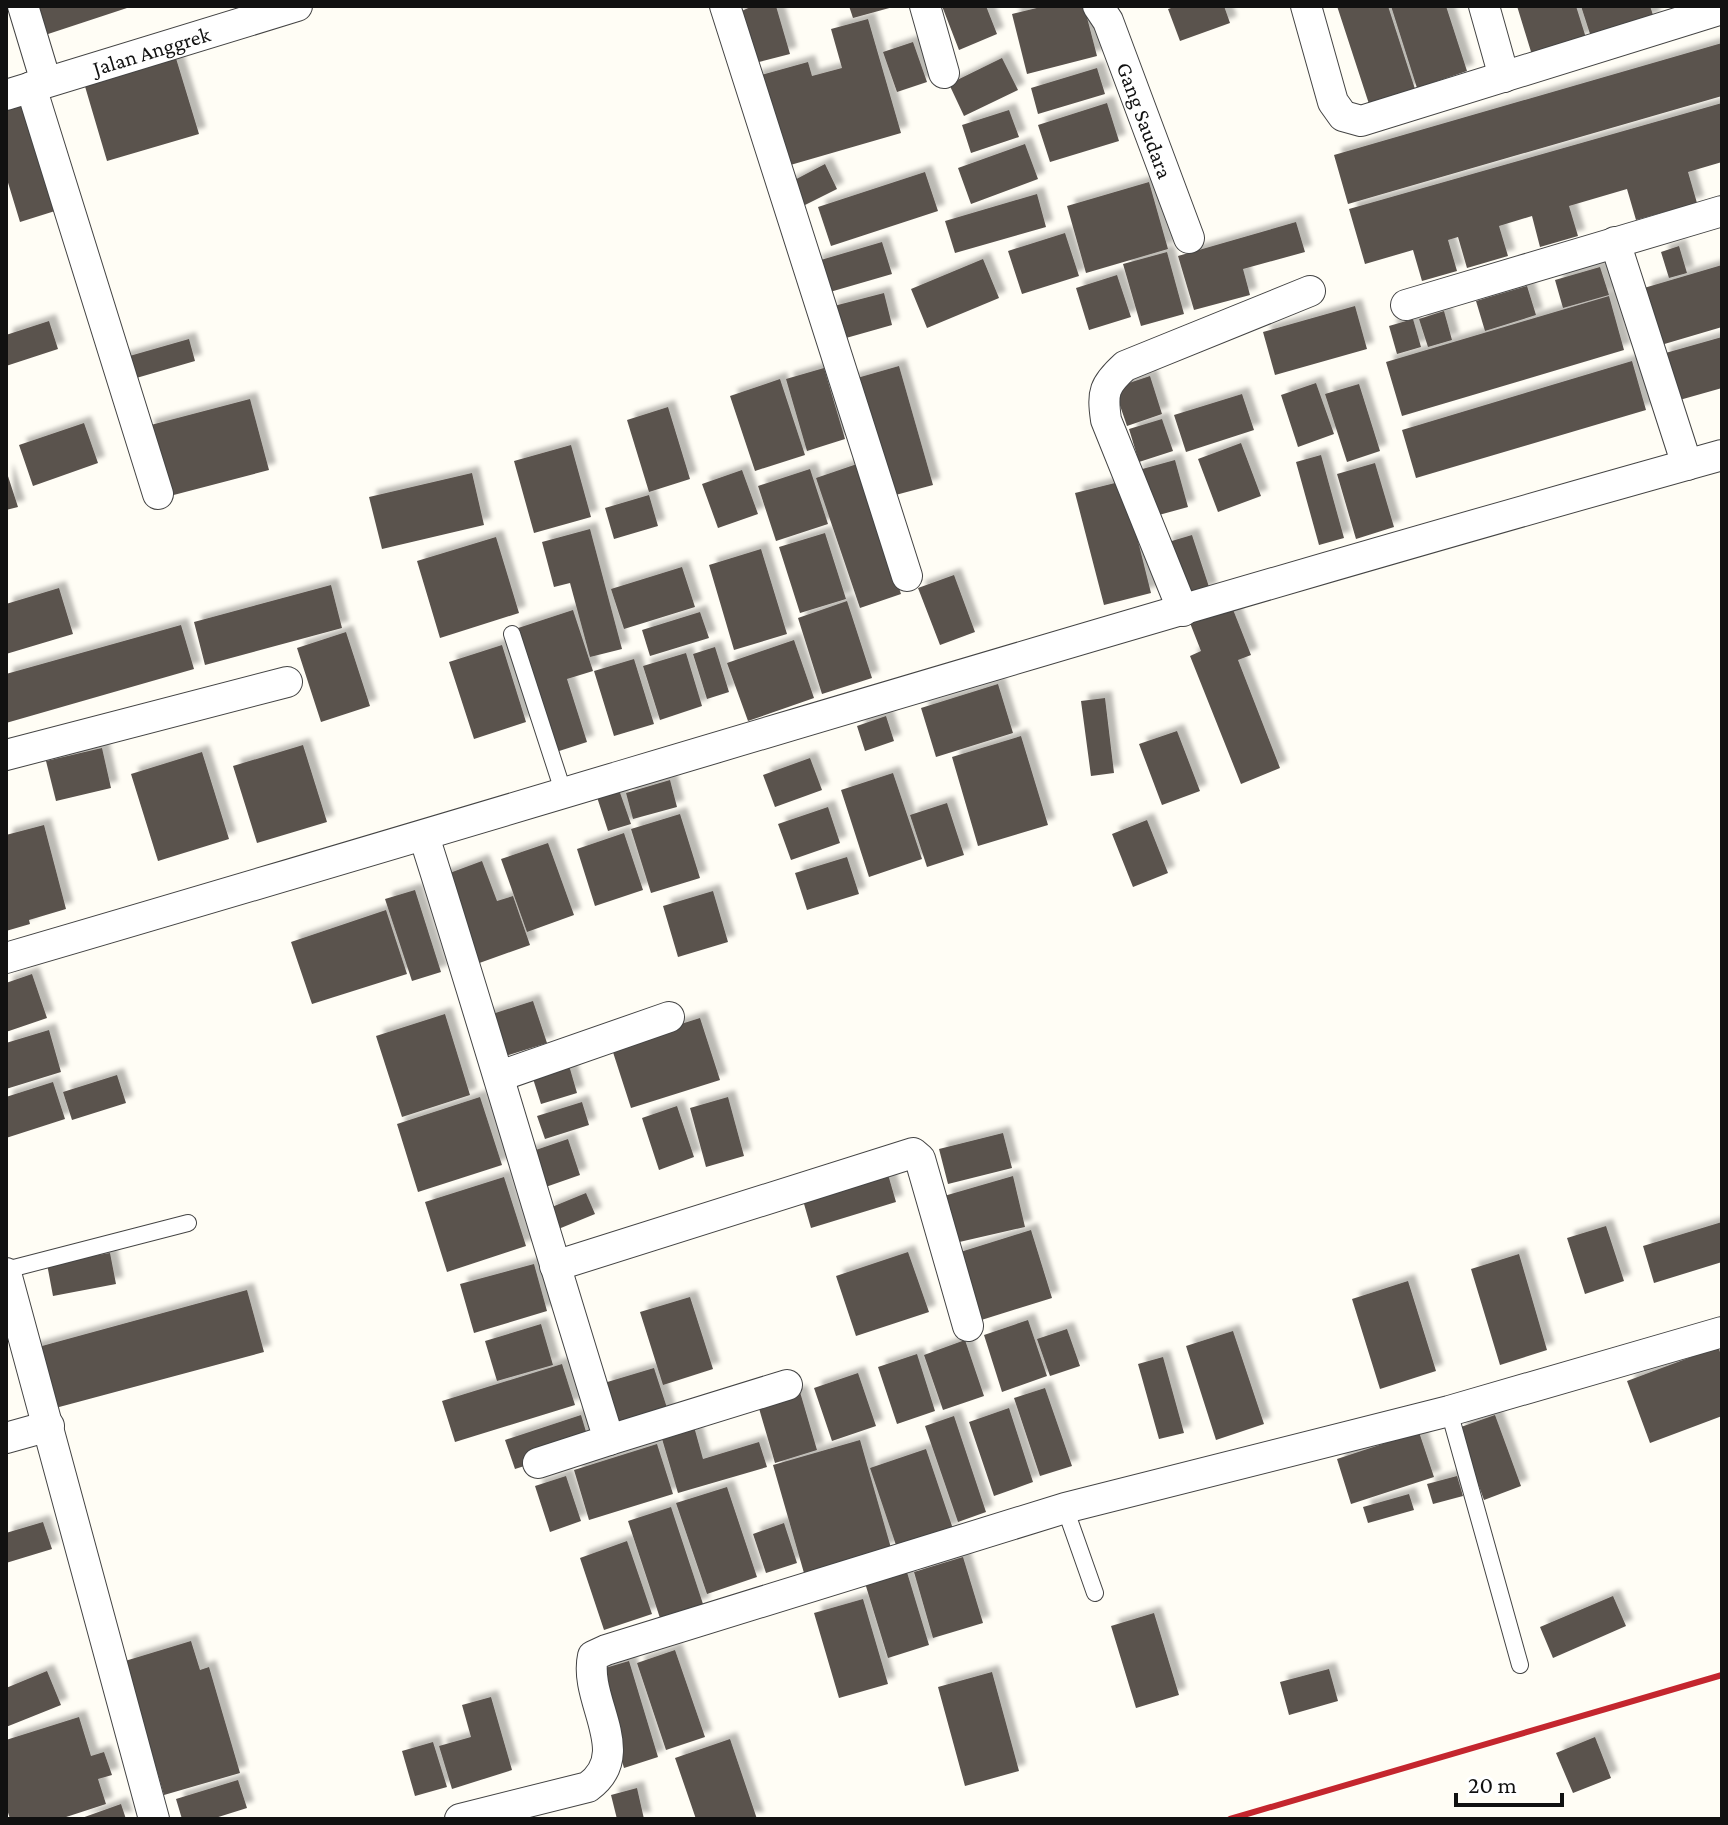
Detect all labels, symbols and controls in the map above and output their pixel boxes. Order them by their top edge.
street label: Jalan Anggrek [88,21,214,81]
street label: Gang Saudara [1112,59,1178,182]
scale bar [1456,1757,1562,1807]
text: 20 m [1468,1771,1517,1798]

